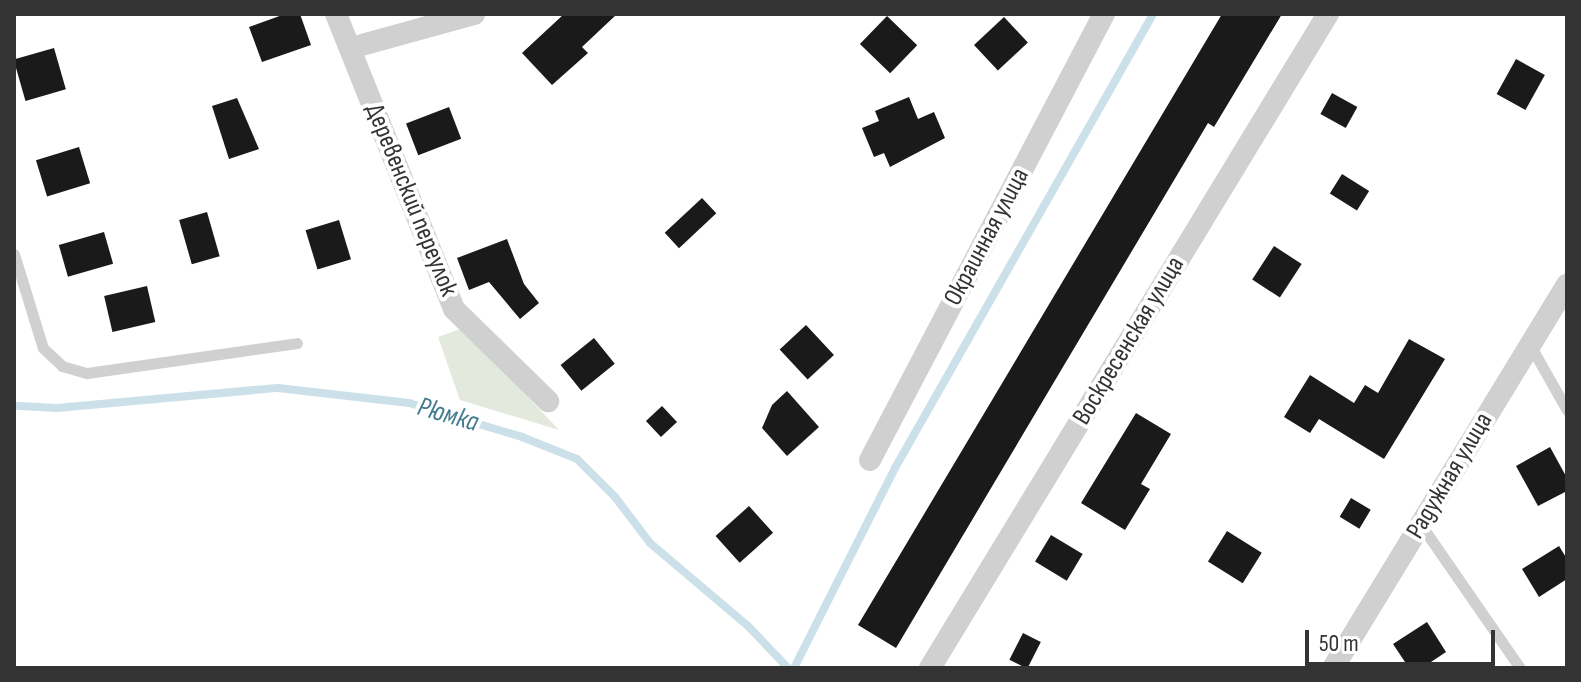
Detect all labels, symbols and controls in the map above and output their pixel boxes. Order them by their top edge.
street label: Деревенский переулок [358,99,464,301]
street label: Окраинная улица [938,163,1036,311]
street label: Воскресенская улица [1067,251,1191,431]
water label: Рюмка [414,390,482,440]
street label: Радужная улица [1400,407,1500,545]
scale bar [1309,614,1499,664]
text: 50 m [1319,629,1359,658]

